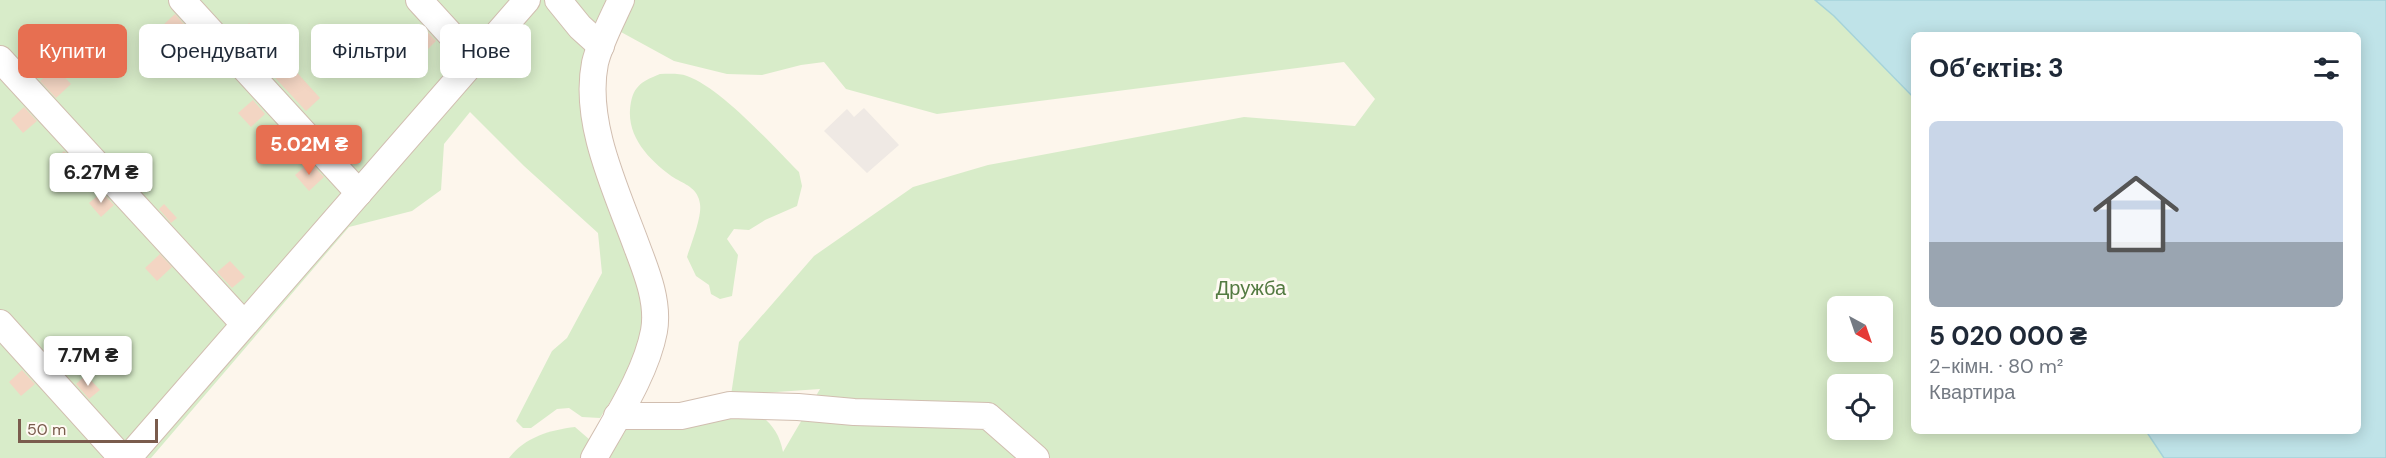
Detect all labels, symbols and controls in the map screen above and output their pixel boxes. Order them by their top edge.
chip: Купити [18,24,127,78]
chip: Орендувати [139,24,299,78]
chip: Фільтри [311,24,428,78]
chip: Нове [440,24,531,78]
text: Об’єктів: 3 [1929,51,2064,85]
icon: filters [2310,52,2343,85]
pin: 5.02M ₴ [254,125,364,176]
text: 5.02M ₴ [270,131,348,157]
pin: 6.27M ₴ [46,153,156,204]
text: 6.27M ₴ [64,159,138,185]
icon: home [2082,160,2190,268]
park label: Дружба [1216,275,1287,301]
north arrow [1827,296,1893,362]
map controls [1827,296,1893,440]
text: 5 020 000 ₴ [1929,319,2087,353]
pin: 7.7M ₴ [39,336,137,387]
text: 7.7M ₴ [58,342,118,368]
text: 2-кімн. · 80 m² [1929,353,2063,379]
button: locate [1827,374,1893,440]
text: Квартира [1929,379,2015,405]
scale bar [18,416,158,444]
text: 50 m [27,419,66,440]

